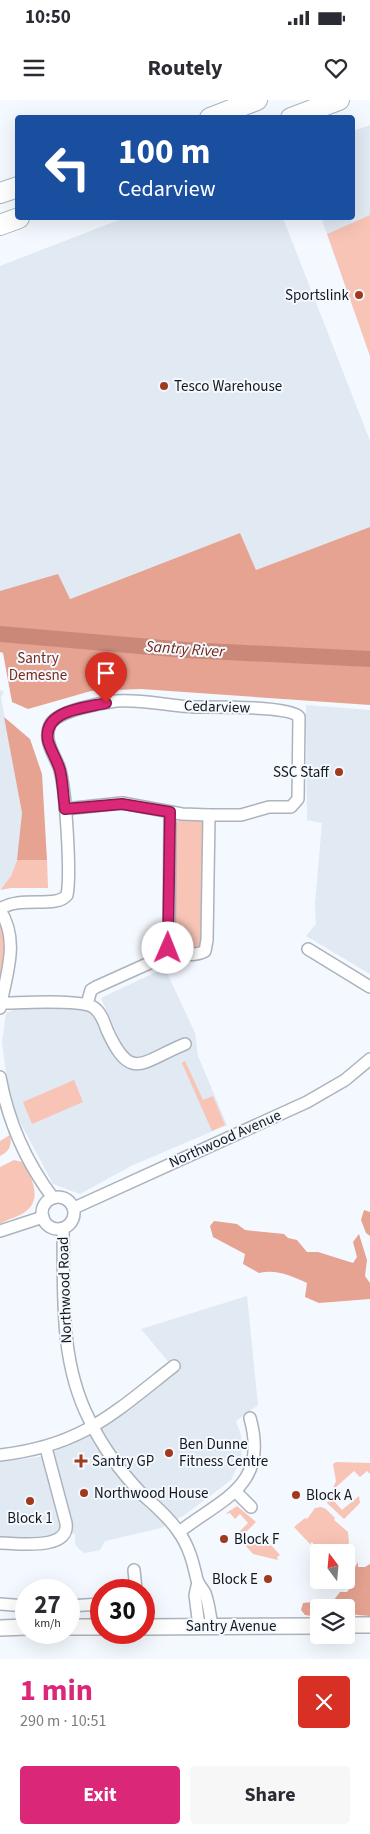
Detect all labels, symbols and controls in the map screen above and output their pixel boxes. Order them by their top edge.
text: 10:50 [25,4,71,31]
text: Routely [147,52,223,84]
icon: menu [20,54,48,82]
icon: heart [322,54,350,82]
text: 100 m [118,127,210,177]
icon: left [35,135,100,200]
text: Cedarview [118,173,216,205]
place label: Sportslink [285,285,350,306]
marker: Sportslink [353,289,365,301]
place label: Tesco Warehouse [174,376,282,397]
marker: Tesco Warehouse [158,380,170,392]
water label: Santry River [145,635,227,663]
park label: Santry Demesne [9,648,67,686]
pin [85,652,127,703]
icon: arrive [92,659,120,687]
street label: Cedarview [183,695,251,719]
place label: SSC Staff [273,762,330,783]
marker: SSC Staff [333,766,345,778]
position arrow [141,921,193,973]
street label: Northwood Avenue [166,1105,284,1173]
street label: Northwood Road [53,1236,77,1344]
place label: Ben Dunne Fitness Centre [179,1434,268,1472]
marker: Ben Dunne Fitness Centre [163,1447,175,1459]
place label: Santry GP [92,1451,154,1472]
marker: Santry GP [74,1454,88,1468]
place label: Northwood House [94,1483,208,1504]
place label: Block A [306,1485,353,1506]
marker: Northwood House [78,1487,90,1499]
marker: Block A [290,1489,302,1501]
marker: Block 1 [24,1495,36,1507]
place label: Block 1 [7,1508,53,1529]
place label: Block F [234,1529,280,1550]
marker: Block F [218,1533,230,1545]
north arrow [310,1544,355,1589]
map controls [310,1544,355,1644]
place label: Block E [212,1569,258,1590]
marker: Block E [262,1573,274,1585]
speed limit sign: 30 [90,1579,155,1644]
text: 27 [34,1587,61,1623]
button: layers [310,1599,355,1644]
text: km/h [34,1615,61,1632]
street label: Santry Avenue [186,1616,276,1637]
text: 1 min [20,1669,93,1712]
button: close [298,1676,350,1728]
text: 290 m · 10:51 [20,1710,107,1732]
button: Exit [20,1766,180,1824]
button: Share [190,1766,350,1824]

